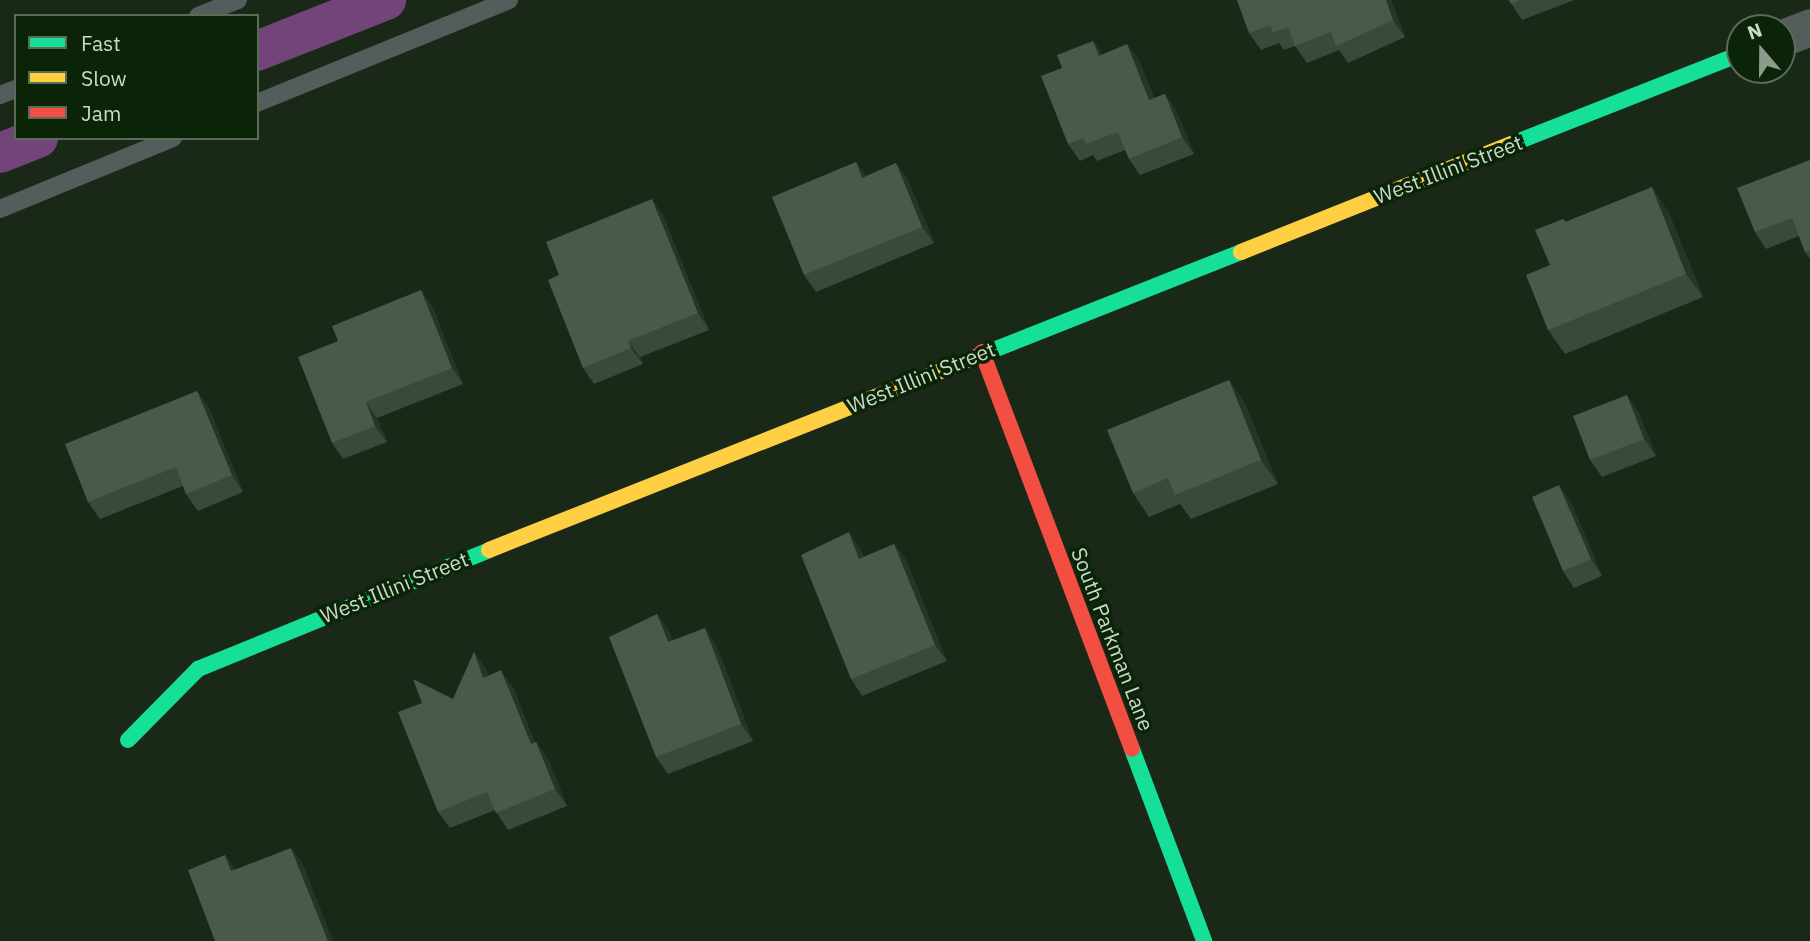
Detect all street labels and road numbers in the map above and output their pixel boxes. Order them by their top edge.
street label: West Illini Street [1370,129,1526,209]
street label: West Illini Street [843,336,999,418]
street label: South Parkman Lane [1066,544,1160,734]
street label: West Illini Street [316,546,472,628]

